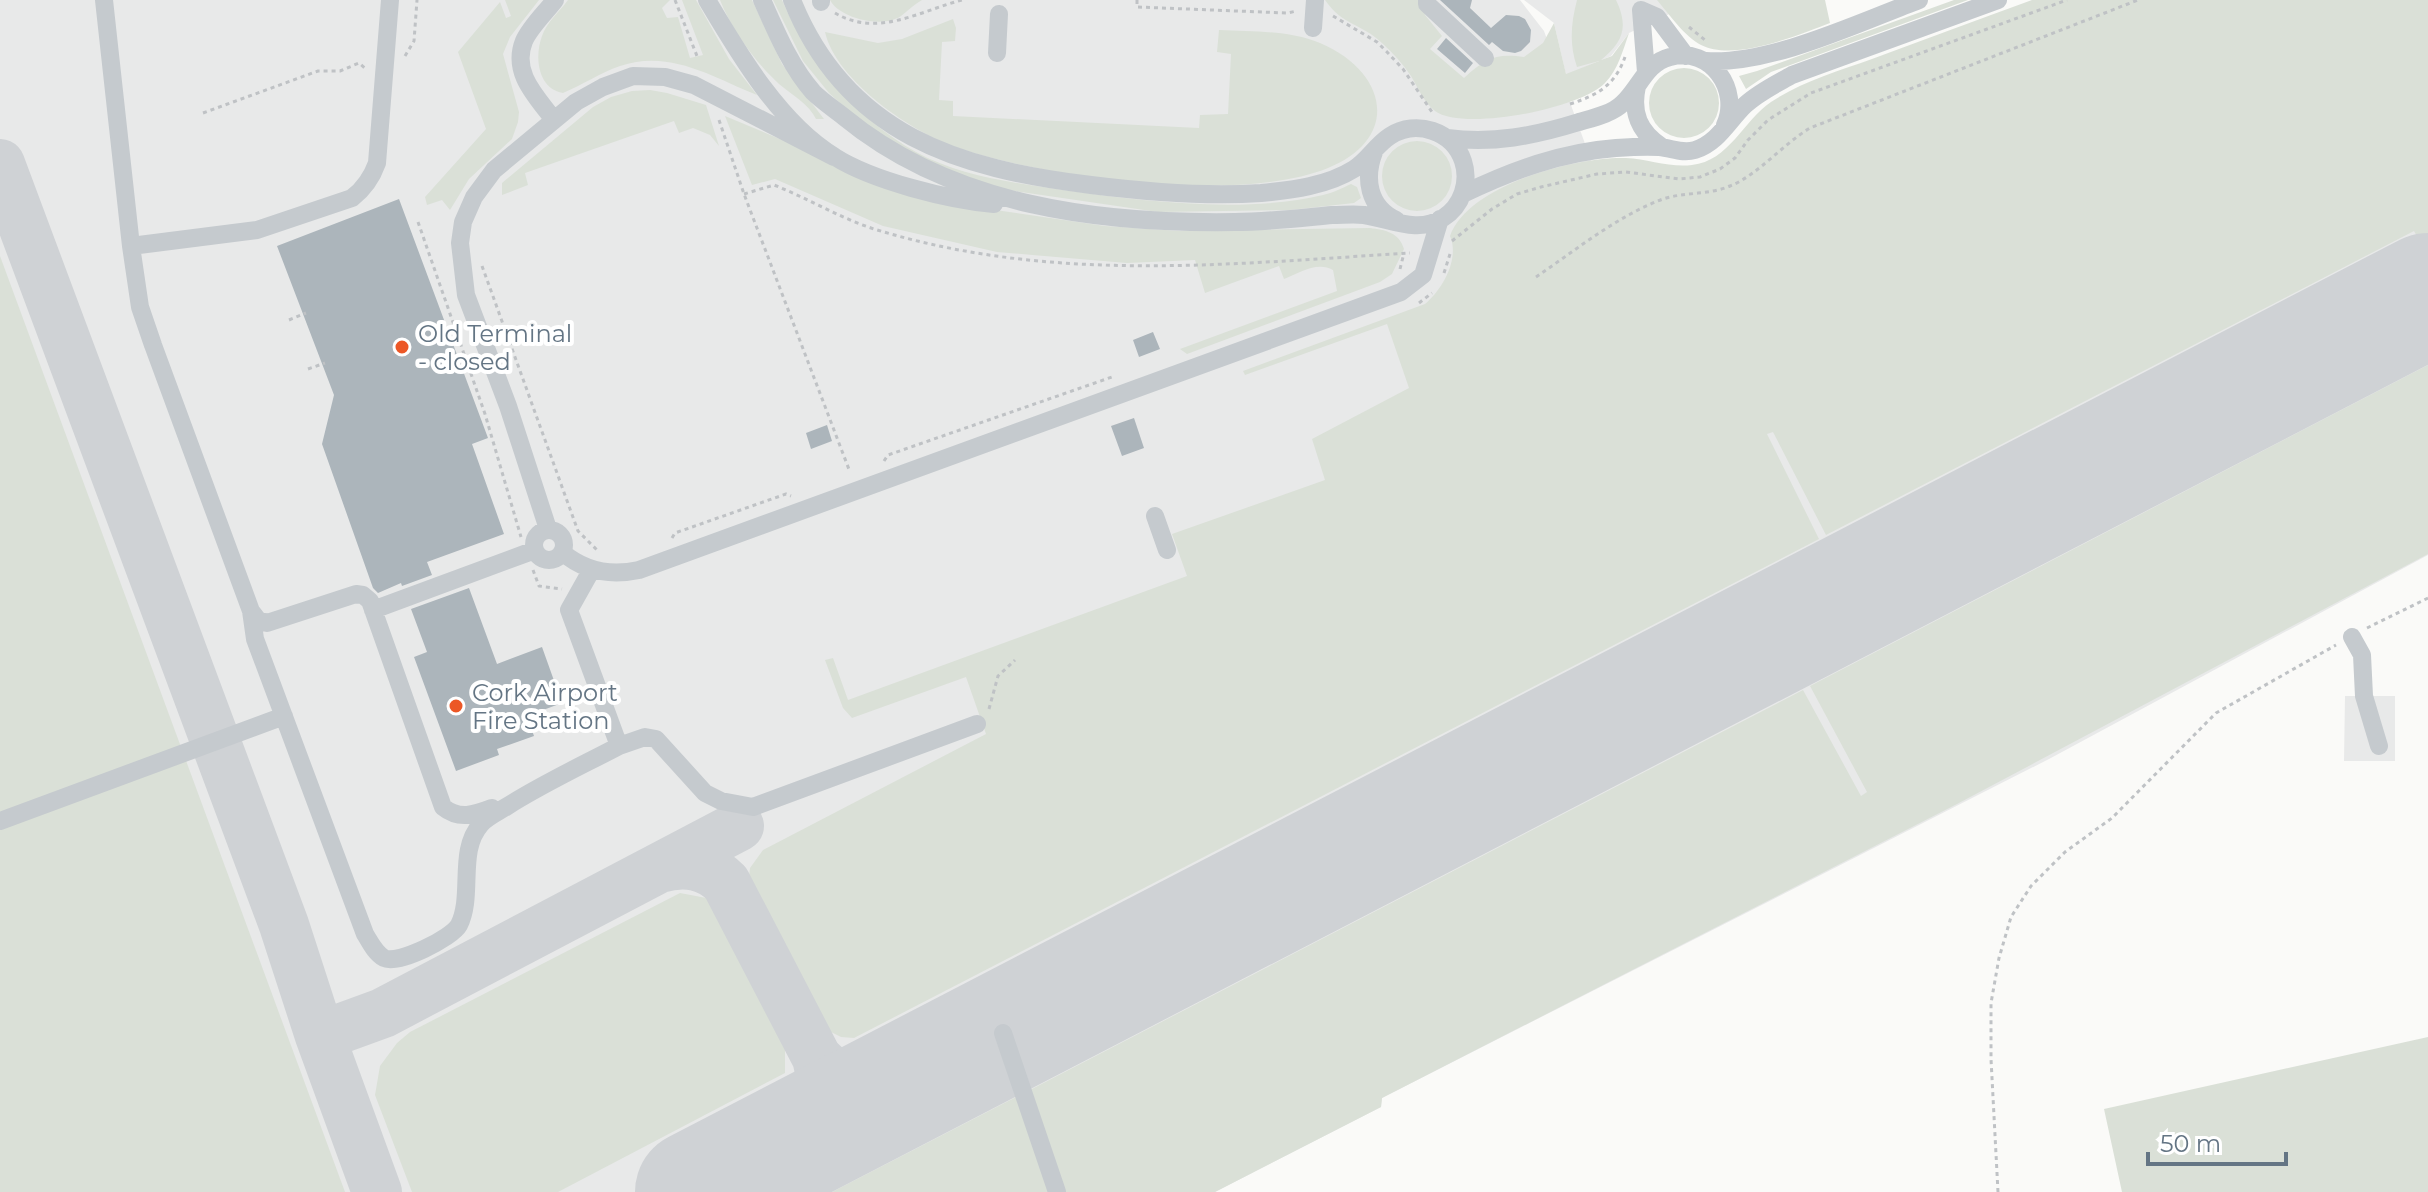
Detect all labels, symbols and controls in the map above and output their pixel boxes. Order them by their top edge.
place label: Old Terminal - closed [418,319,572,376]
marker: Old Terminal - closed [393,338,411,356]
place label: Cork Airport Fire Station [472,678,618,735]
marker: Cork Airport Fire Station [447,697,465,715]
scale bar [2148,1116,2286,1166]
text: 50 m [2160,1129,2221,1158]

